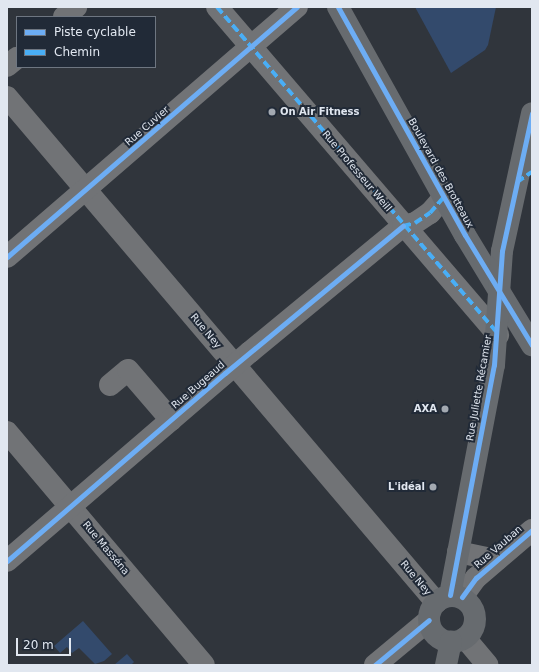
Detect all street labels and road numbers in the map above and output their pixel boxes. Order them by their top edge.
street label: Rue Cuvier [123,104,171,148]
street label: Boulevard des Brotteaux [406,116,476,230]
street label: Rue Professeur Weill [320,128,394,214]
street label: Rue Ney [188,311,224,351]
street label: Rue Juliette Récamier [464,334,494,442]
street label: Rue Bugeaud [169,359,227,411]
street label: Rue Masséna [80,519,132,577]
street label: Rue Vauban [472,523,524,571]
street label: Rue Ney [398,558,434,598]

